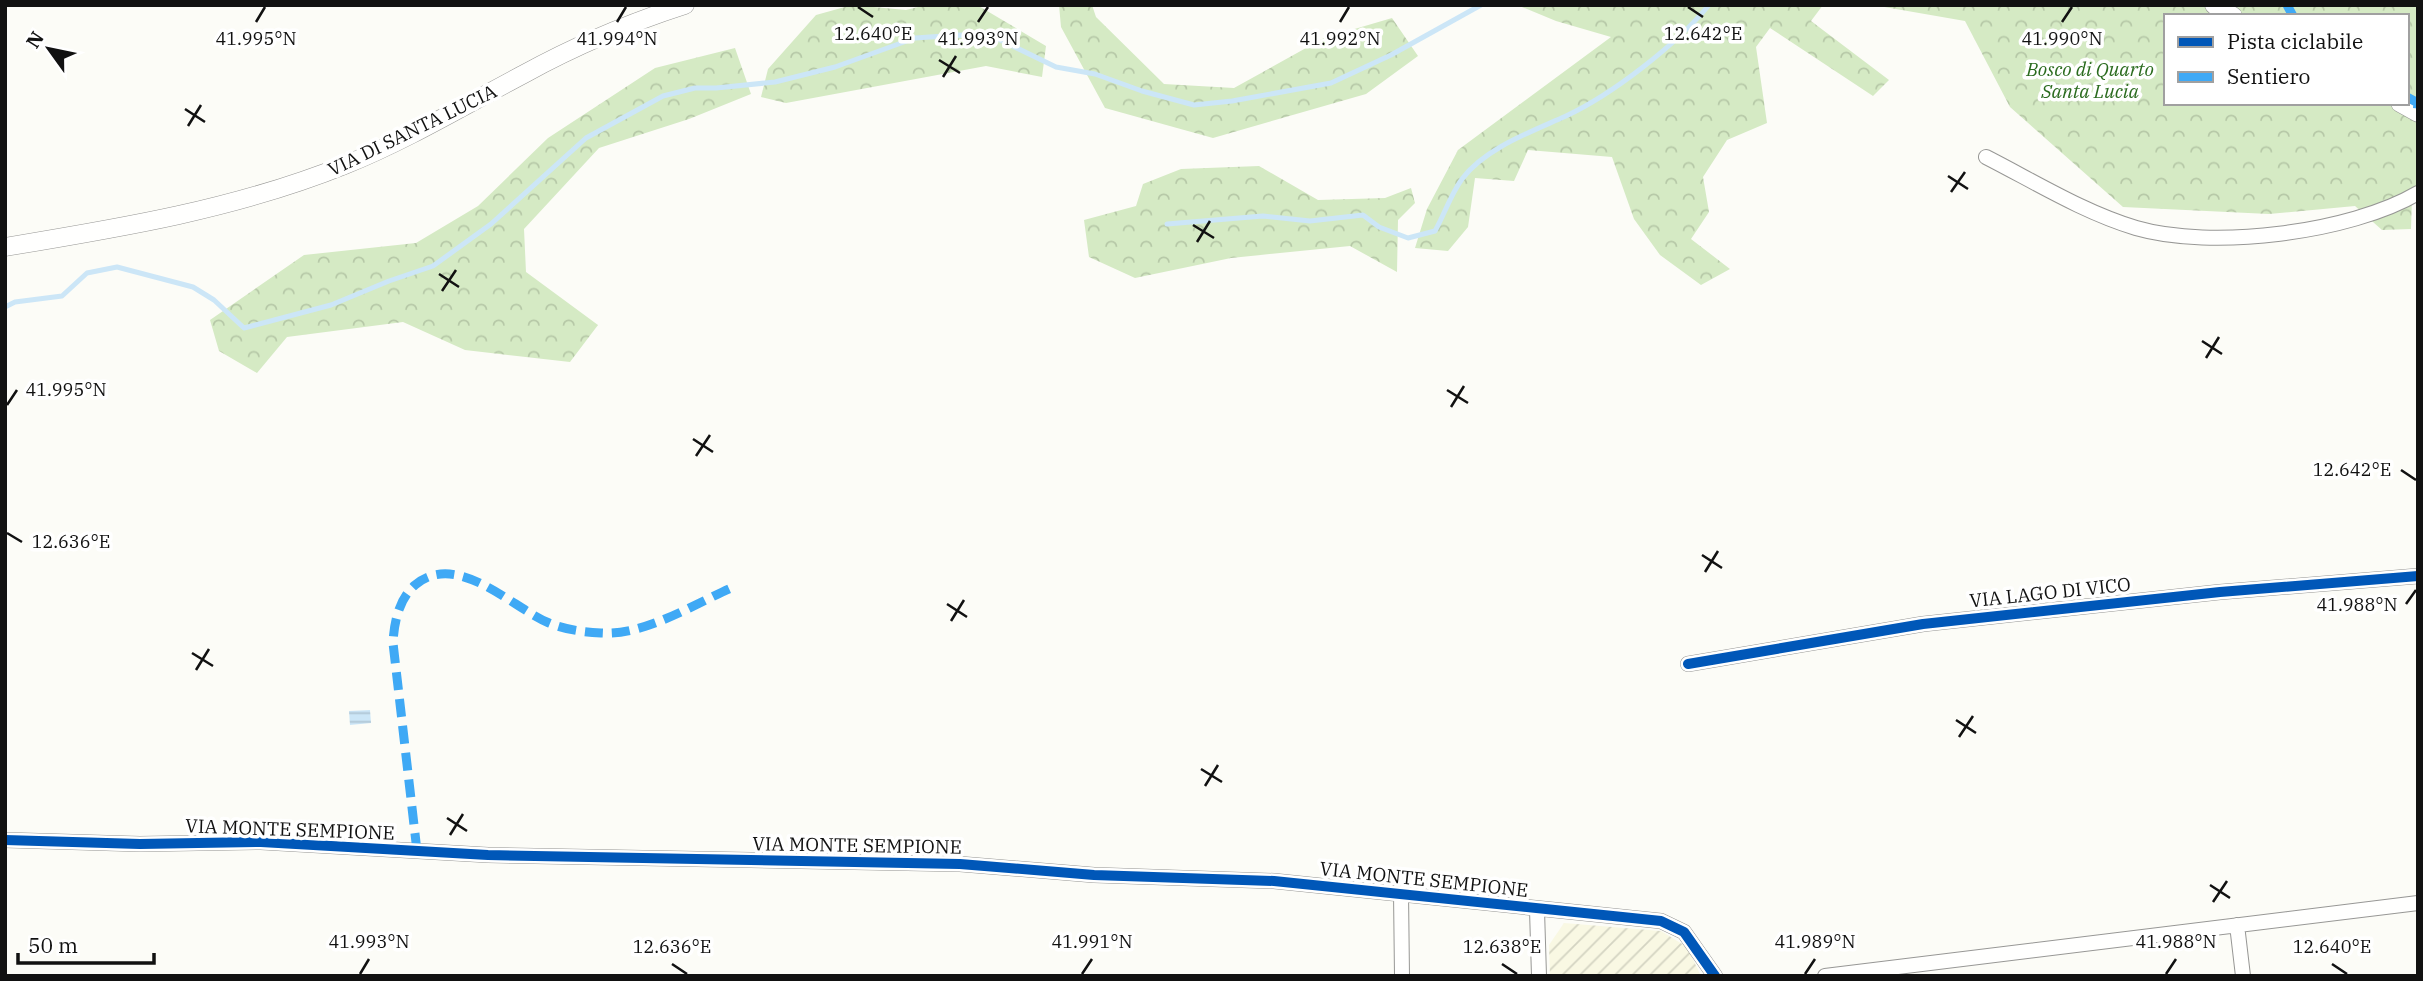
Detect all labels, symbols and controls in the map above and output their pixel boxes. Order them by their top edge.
north arrow [14,14,84,84]
legend [2164,14,2409,105]
text: 12.640°E [834,22,912,45]
text: 12.642°E [1664,22,1742,45]
text: N [21,27,49,53]
text: 41.995°N [215,27,297,50]
text: 41.994°N [576,27,658,50]
text: 41.993°N [937,27,1019,50]
text: 41.992°N [1299,27,1381,50]
text: 41.990°N [2021,27,2103,50]
text: Pista ciclabile [2227,27,2363,55]
park label: Bosco di Quarto Santa Lucia [2025,57,2154,103]
text: Sentiero [2227,62,2310,90]
street label: VIA DI SANTA LUCIA [324,79,500,181]
text: 41.995°N [25,378,107,401]
text: 12.642°E [2313,458,2391,481]
text: 12.636°E [32,530,110,553]
street label: VIA LAGO DI VICO [1968,572,2132,612]
text: 41.988°N [2316,593,2398,616]
street label: VIA MONTE SEMPIONE [185,813,395,845]
street label: VIA MONTE SEMPIONE [752,831,962,859]
street label: VIA MONTE SEMPIONE [1319,856,1529,902]
scale bar [18,922,154,966]
text: 41.993°N [328,930,410,953]
text: 41.991°N [1051,930,1133,953]
text: 41.989°N [1774,930,1856,953]
text: 41.988°N [2135,930,2217,953]
text: 50 m [28,931,78,959]
text: 12.636°E [633,935,711,958]
text: 12.638°E [1463,935,1541,958]
text: 12.640°E [2293,935,2371,958]

